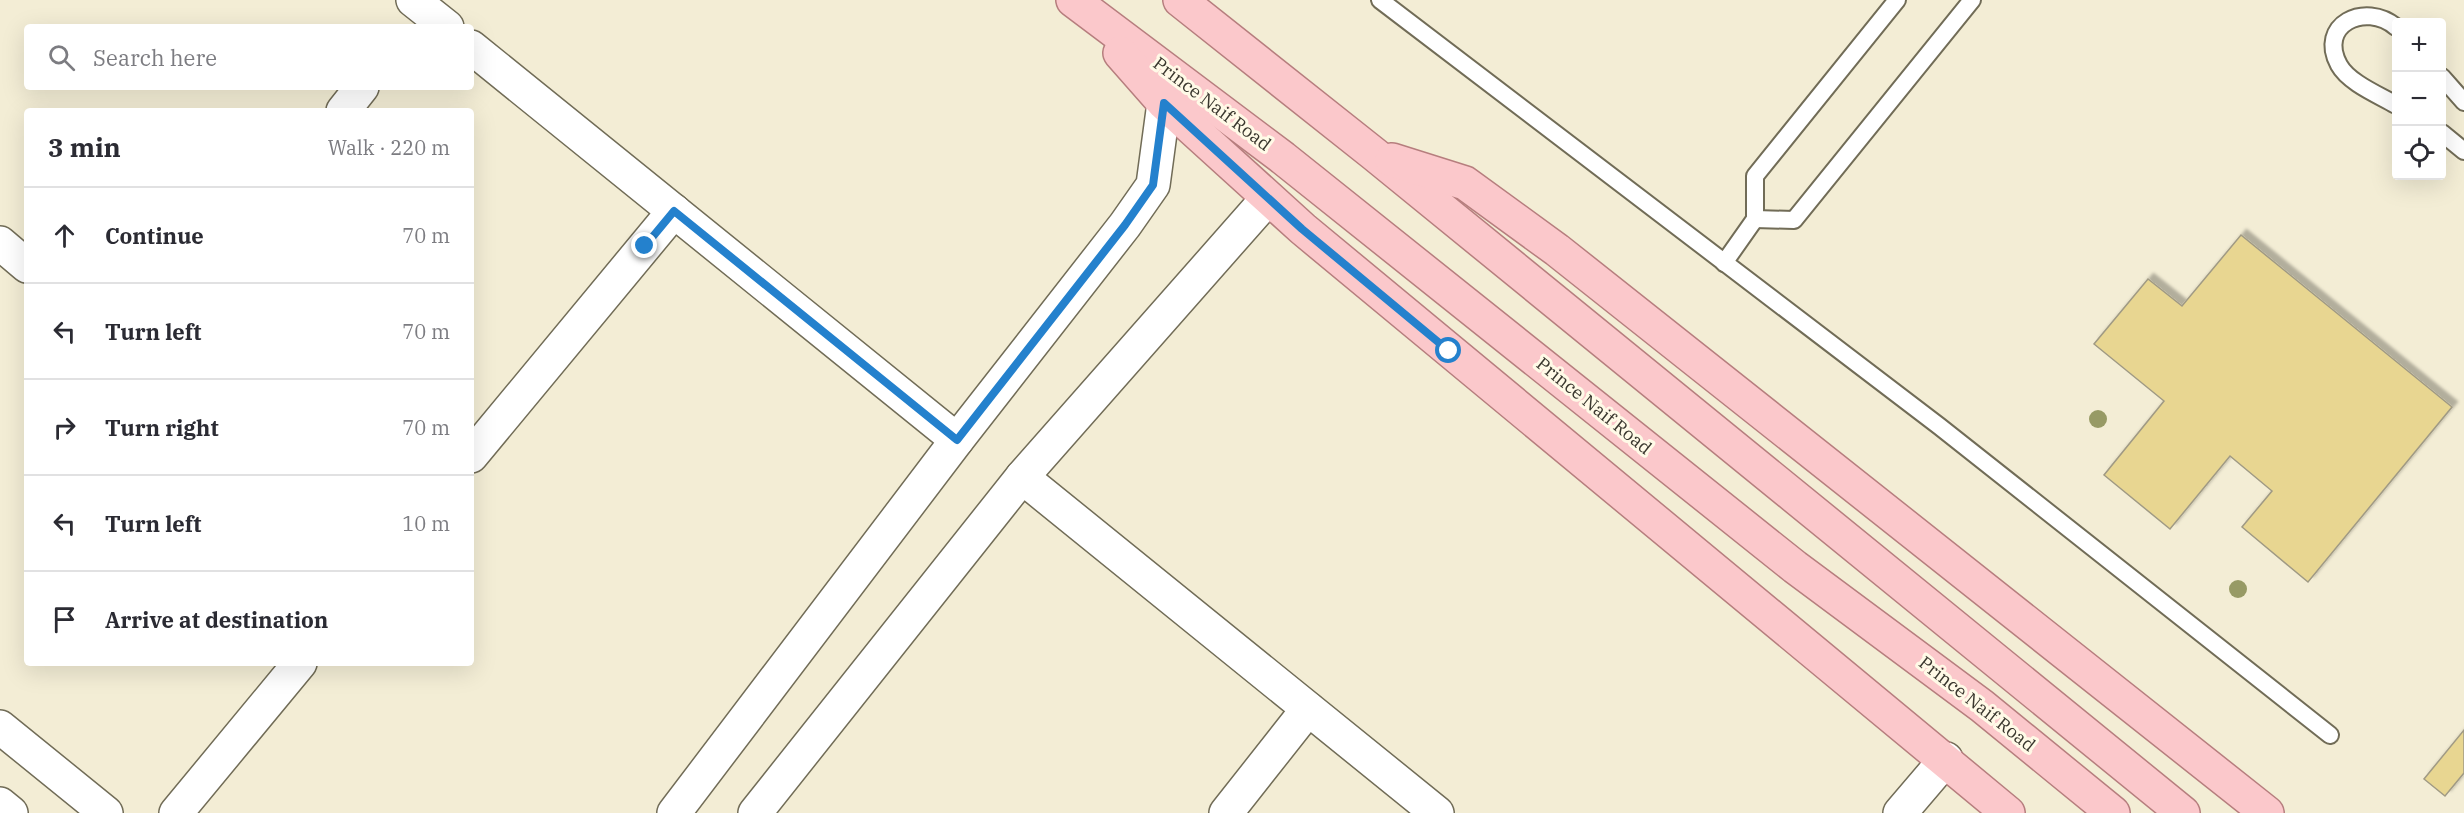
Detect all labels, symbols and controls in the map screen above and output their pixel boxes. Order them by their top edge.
map controls [2392,18,2446,180]
button: + [2392,18,2446,72]
search box [24,24,474,90]
icon: search [45,41,78,74]
text: Search here [93,43,217,72]
street label: Prince Naif Road [1149,52,1276,155]
button: − [2392,72,2446,126]
button: locate [2392,126,2446,180]
text: 3 min [48,130,121,164]
text: Walk · 220 m [328,134,450,161]
icon: ahead [48,219,81,252]
text: Continue [105,221,204,250]
text: 70 m [402,222,450,249]
route end [631,232,657,258]
icon: left [48,315,81,348]
text: Turn left [105,317,201,346]
text: 70 m [402,318,450,345]
route start [1435,337,1461,363]
street label: Prince Naif Road [1532,352,1657,459]
icon: right [48,411,81,444]
text: Turn right [105,413,219,442]
text: 70 m [402,414,450,441]
icon: left [48,507,81,540]
text: Turn left [105,509,201,538]
text: 10 m [402,510,450,537]
icon: arrive [48,603,81,636]
text: Arrive at destination [105,605,328,634]
street label: Prince Naif Road [1914,651,2040,756]

